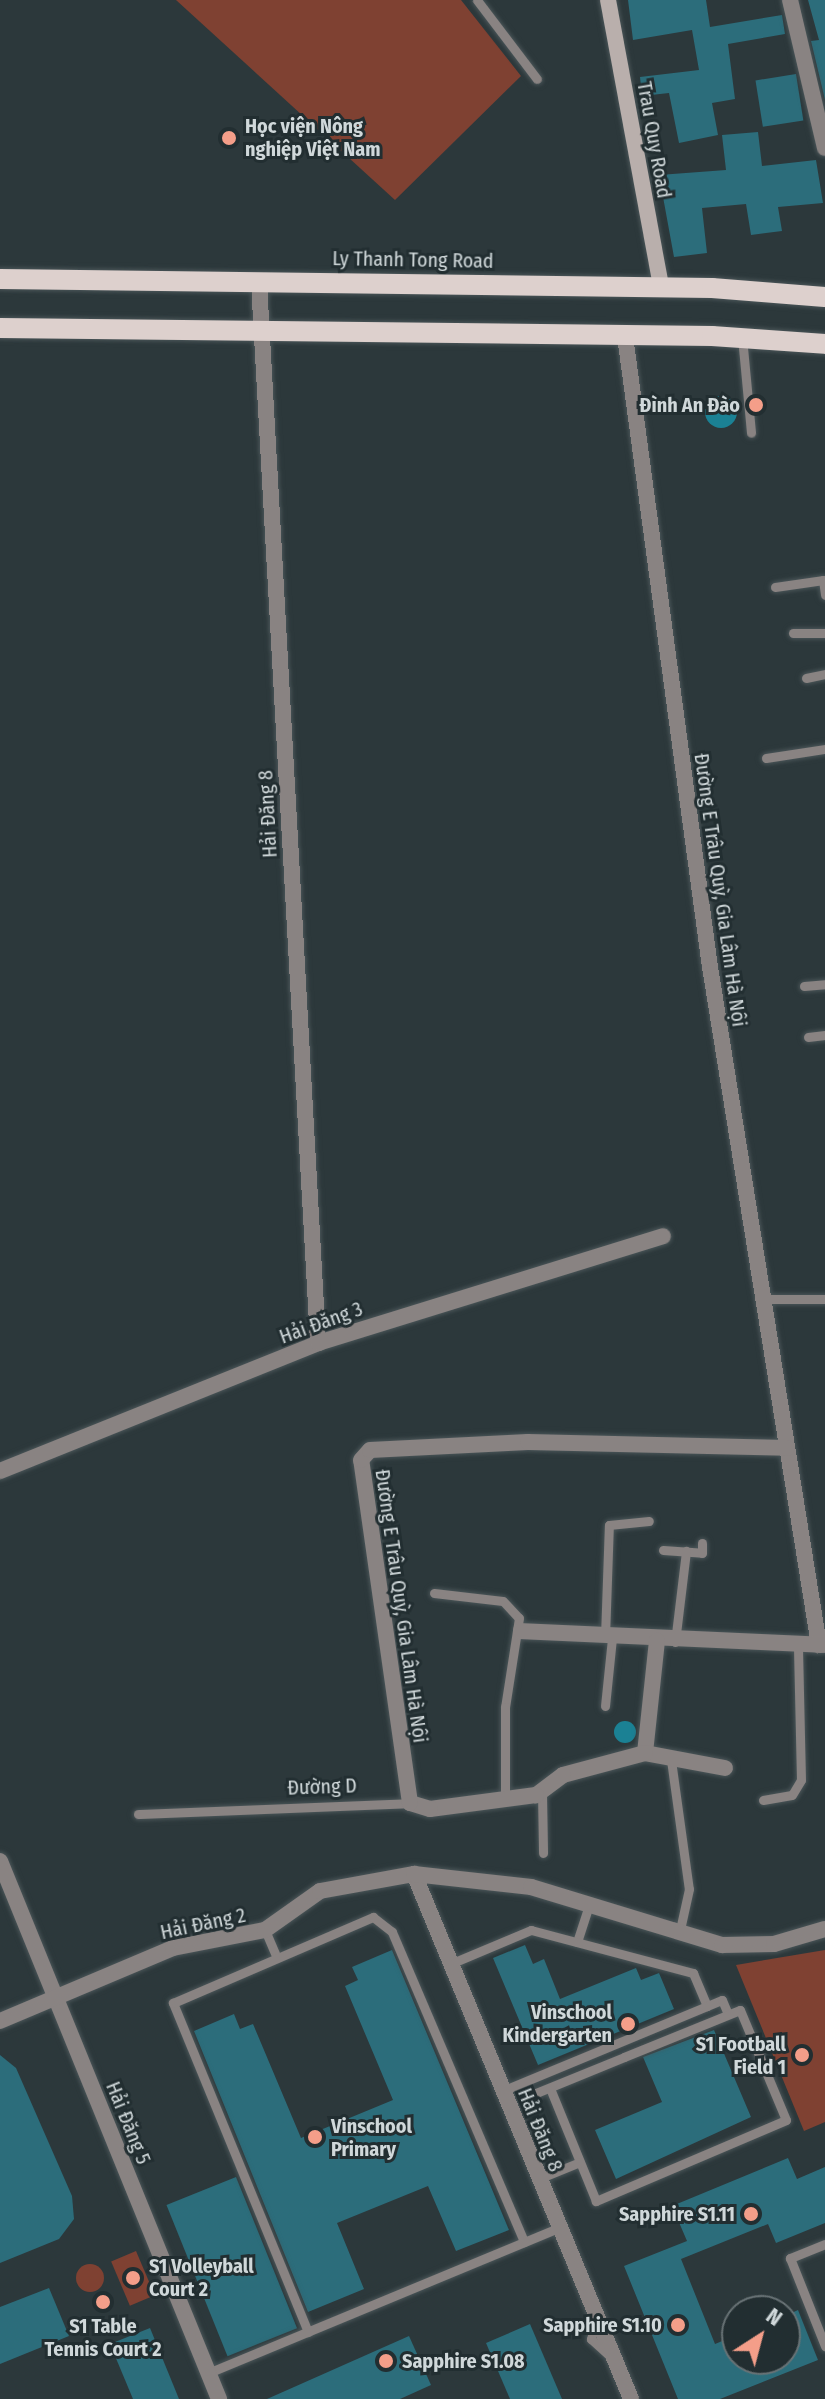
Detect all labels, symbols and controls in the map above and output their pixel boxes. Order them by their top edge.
street label: Trau Quy Road [632,80,676,200]
place label: Học viện Nông nghiệp Việt Nam [245,114,380,161]
marker: Học viện Nông nghiệp Việt Nam [220,129,238,147]
street label: Ly Thanh Tong Road [332,247,494,273]
place label: Đình An Đào [639,393,740,417]
marker: Đình An Đào [747,396,765,414]
street label: Đường E Trâu Quỳ, Gia Lâm Hà Nội [689,752,751,1028]
street label: Hải Đăng 8 [254,770,282,858]
street label: Hải Đăng 3 [276,1297,366,1349]
street label: Đường E Trâu Quỳ, Gia Lâm Hà Nội [370,1468,432,1744]
street label: Đường D [287,1774,357,1800]
street label: Hải Đăng 2 [158,1903,248,1945]
place label: Vinschool Kindergarten [503,2000,612,2047]
marker: Vinschool Kindergarten [619,2015,637,2033]
place label: S1 Football Field 1 [696,2032,786,2079]
marker: S1 Football Field 1 [793,2046,811,2064]
street label: Hải Đăng 5 [101,2078,155,2168]
street label: Hải Đăng 8 [512,2085,568,2175]
place label: Vinschool Primary [331,2114,412,2161]
marker: Vinschool Primary [306,2128,324,2146]
place label: Sapphire S1.11 [619,2202,735,2226]
marker: Sapphire S1.11 [742,2205,760,2223]
place label: S1 Volleyball Court 2 [149,2254,254,2301]
marker: S1 Volleyball Court 2 [124,2269,142,2287]
marker: S1 Table Tennis Court 2 [94,2293,112,2311]
north arrow [721,2295,801,2375]
text: N [761,2302,787,2332]
place label: Sapphire S1.10 [543,2313,662,2337]
place label: S1 Table Tennis Court 2 [45,2314,161,2361]
marker: Sapphire S1.10 [669,2316,687,2334]
place label: Sapphire S1.08 [402,2349,525,2373]
marker: Sapphire S1.08 [377,2352,395,2370]

